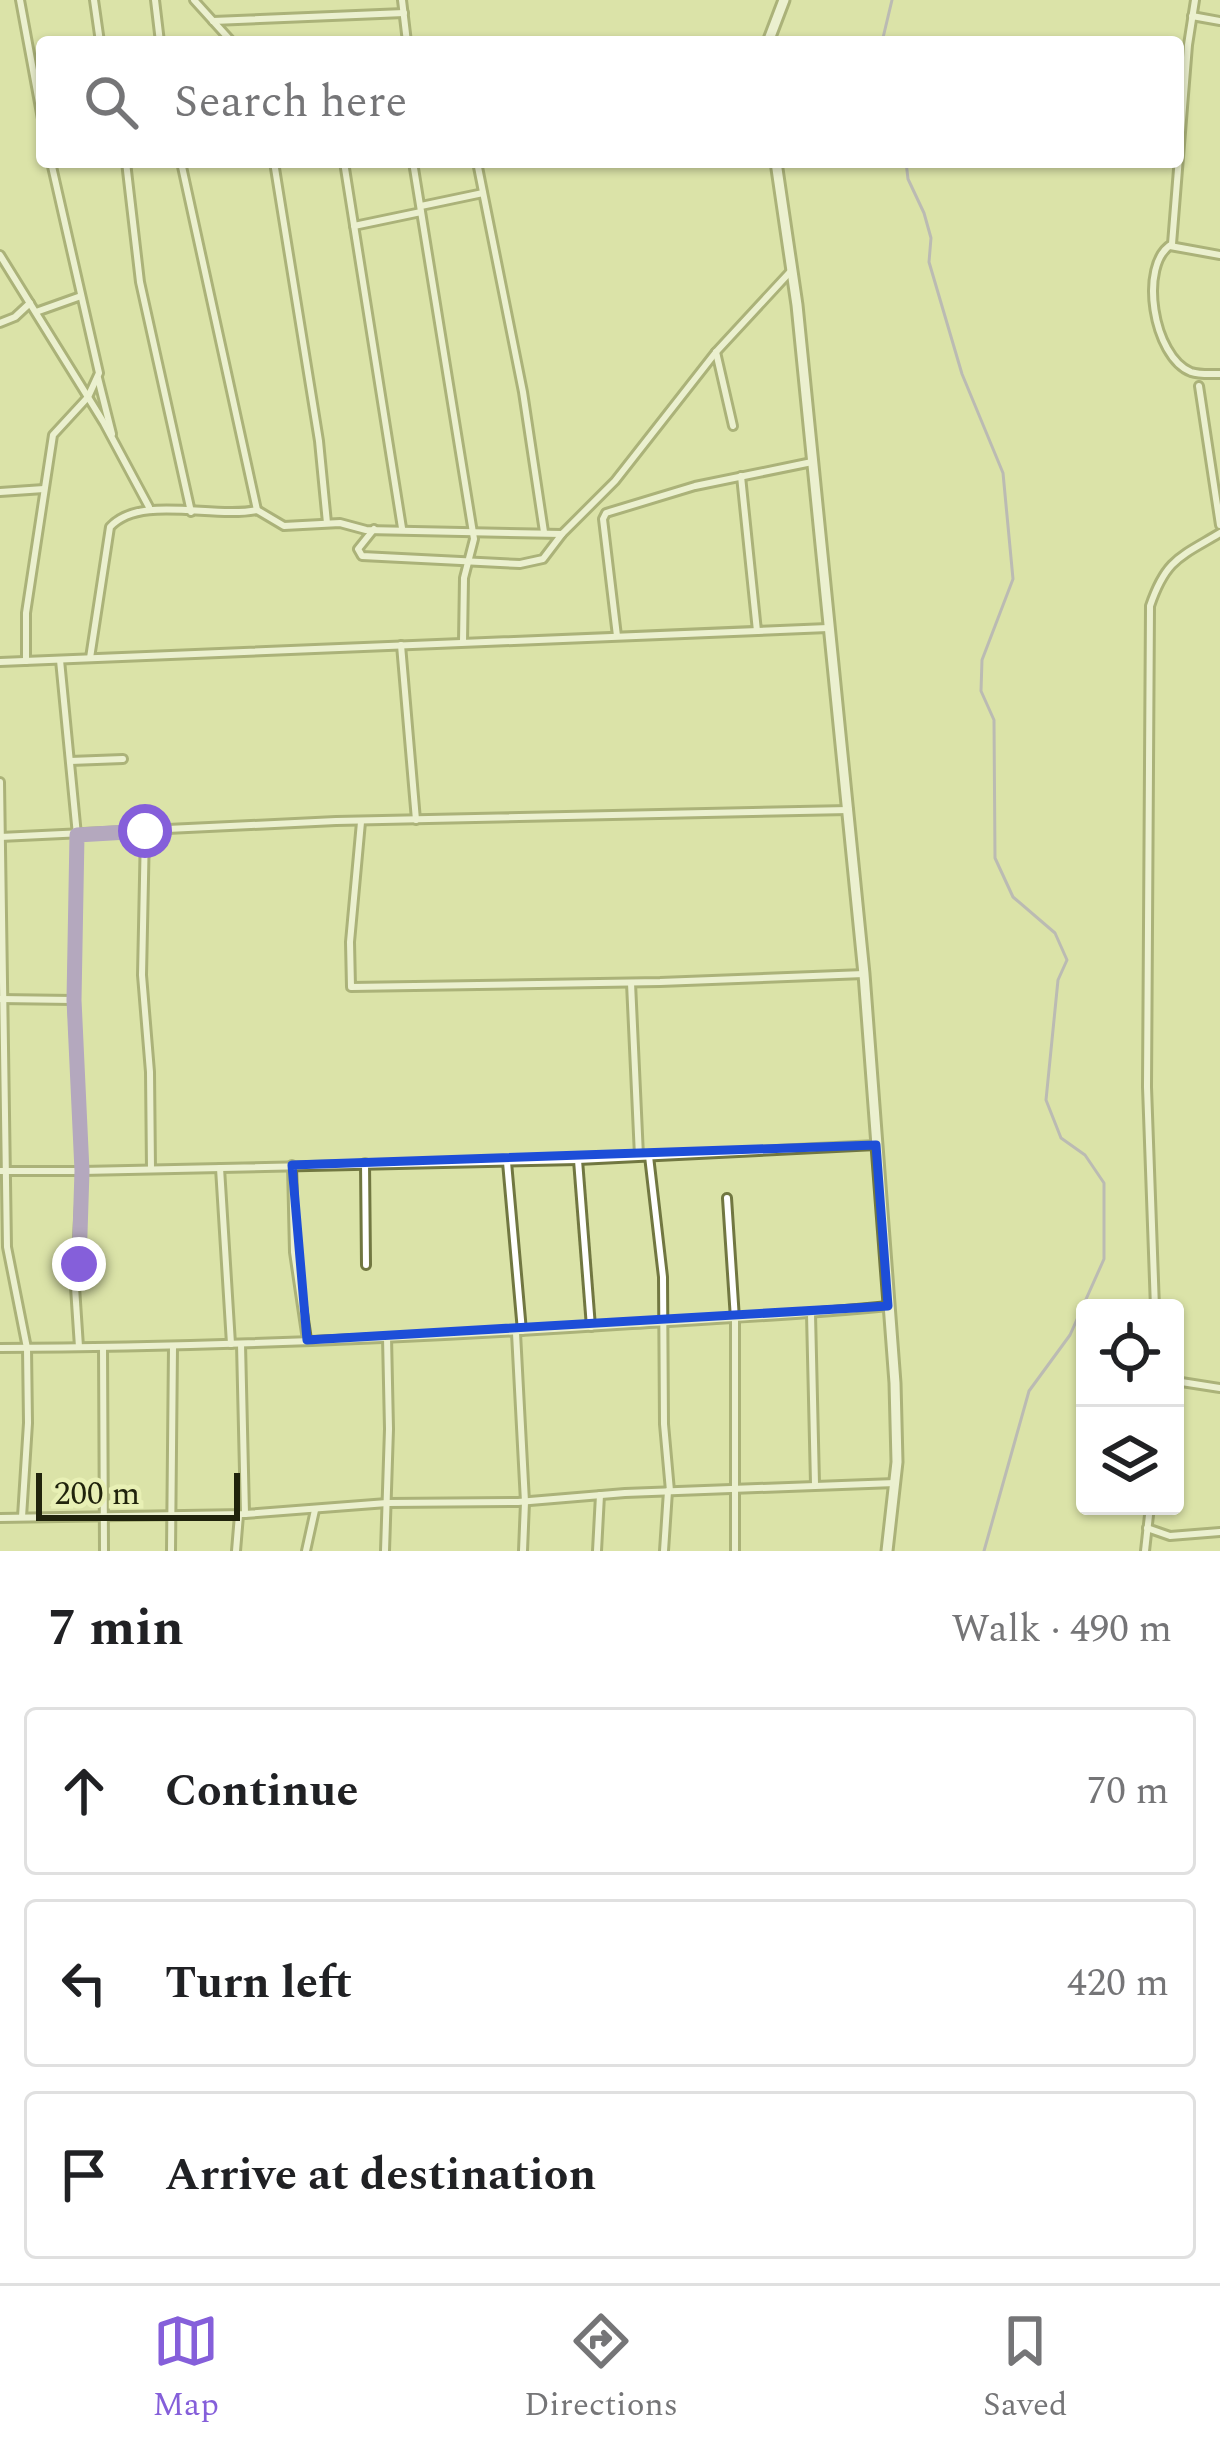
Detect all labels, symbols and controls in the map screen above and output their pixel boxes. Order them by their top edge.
search box [36,36,1184,168]
text: Search here [174,68,407,137]
icon: search [78,69,144,135]
route start [118,804,172,858]
route end [52,1237,106,1291]
map controls [1076,1299,1184,1515]
button: locate [1076,1299,1184,1407]
button: layers [1076,1407,1184,1515]
scale bar [36,1467,240,1520]
text: 200 m [54,1469,140,1519]
text: 7 min [48,1590,184,1668]
text: Walk · 490 m [951,1600,1172,1659]
text: Continue [165,1757,358,1826]
icon: ahead [51,1758,117,1824]
text: 70 m [1087,1762,1169,1821]
text: Turn left [165,1949,352,2018]
icon: left [51,1950,117,2016]
text: 420 m [1067,1954,1169,2013]
text: Arrive at destination [165,2141,596,2210]
icon: arrive [51,2142,117,2208]
tab: Map [152,2308,219,2430]
tab: Directions [524,2308,678,2430]
tab: Saved [983,2308,1068,2430]

